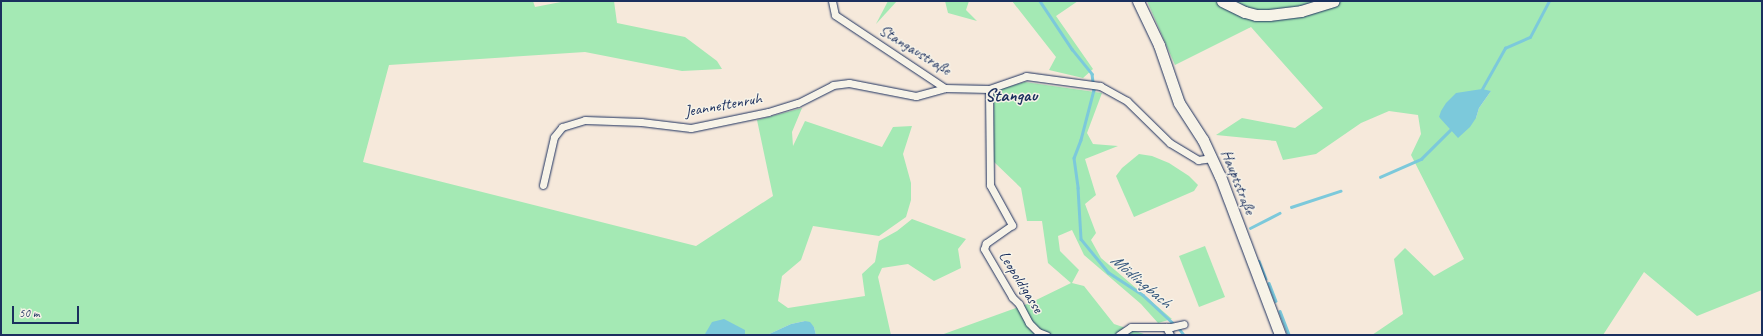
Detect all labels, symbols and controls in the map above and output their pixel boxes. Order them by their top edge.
street label: Stangaustraße [876,20,954,80]
district label: Stangau [985,84,1037,106]
street label: Jeannettenruh [683,89,763,121]
street label: Hauptstraße [1216,147,1260,217]
street label: Leopoldigasse [994,247,1048,317]
water label: Mödlingbach [1106,250,1176,312]
scale bar [14,298,81,324]
text: 50 m [19,305,39,321]

